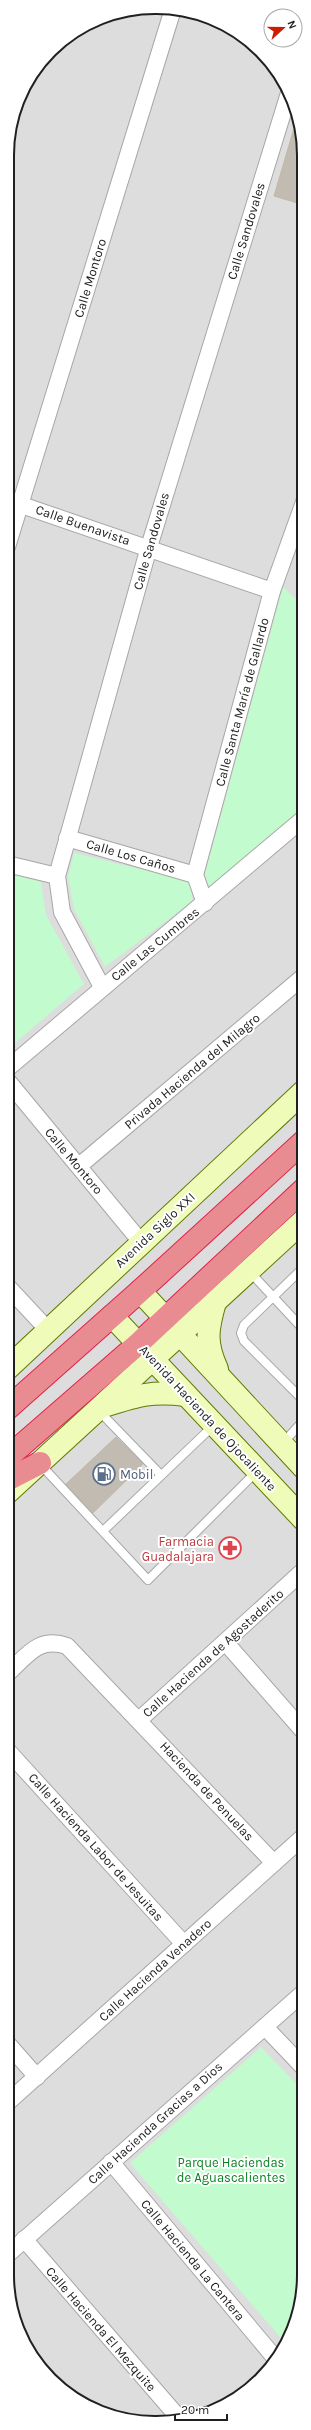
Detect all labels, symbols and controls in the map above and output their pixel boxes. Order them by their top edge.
north arrow [263,8,303,48]
text: N [284,19,299,31]
street label: Calle Sandovales [224,181,268,281]
street label: Calle Montoro [71,237,109,319]
street label: Calle Sandovales [130,490,172,591]
street label: Calle Buenavista [34,502,132,548]
street label: Calle Santa María de Gallardo [212,616,272,788]
street label: Calle Los Caños [85,836,178,876]
street label: Calle Las Cumbres [108,904,202,984]
street label: Privada Hacienda del Milagro [121,1010,263,1132]
street label: Calle Montoro [42,1125,106,1197]
street label: Avenida Siglo XXI [112,1189,198,1271]
street label: Avenida Hacienda de Ojocaliente [137,1342,280,1494]
fuel station icon: Mobil [91,1461,117,1487]
place label: Mobil [120,1467,153,1482]
place label: Farmacia Guadalajara [142,1534,214,1564]
pharmacy icon: Farmacia Guadalajara [217,1535,243,1561]
street label: Calle Hacienda de Agostaderito [140,1586,286,1720]
street label: Hacienda de Penuelas [157,1738,257,1844]
street label: Calle Hacienda Labor de Jesuitas [26,1770,167,1924]
street label: Calle Hacienda Venadero [96,1916,214,2024]
street label: Calle Hacienda Gracias a Dios [85,2059,225,2187]
park label: Parque Haciendas de Aguascalientes [177,2155,285,2185]
street label: Calle Hacienda La Cantera [138,2196,248,2324]
street label: Calle Hacienda El Mezquite [42,2264,159,2395]
scale bar [175,2396,227,2422]
text: 20 m [181,2403,209,2417]

